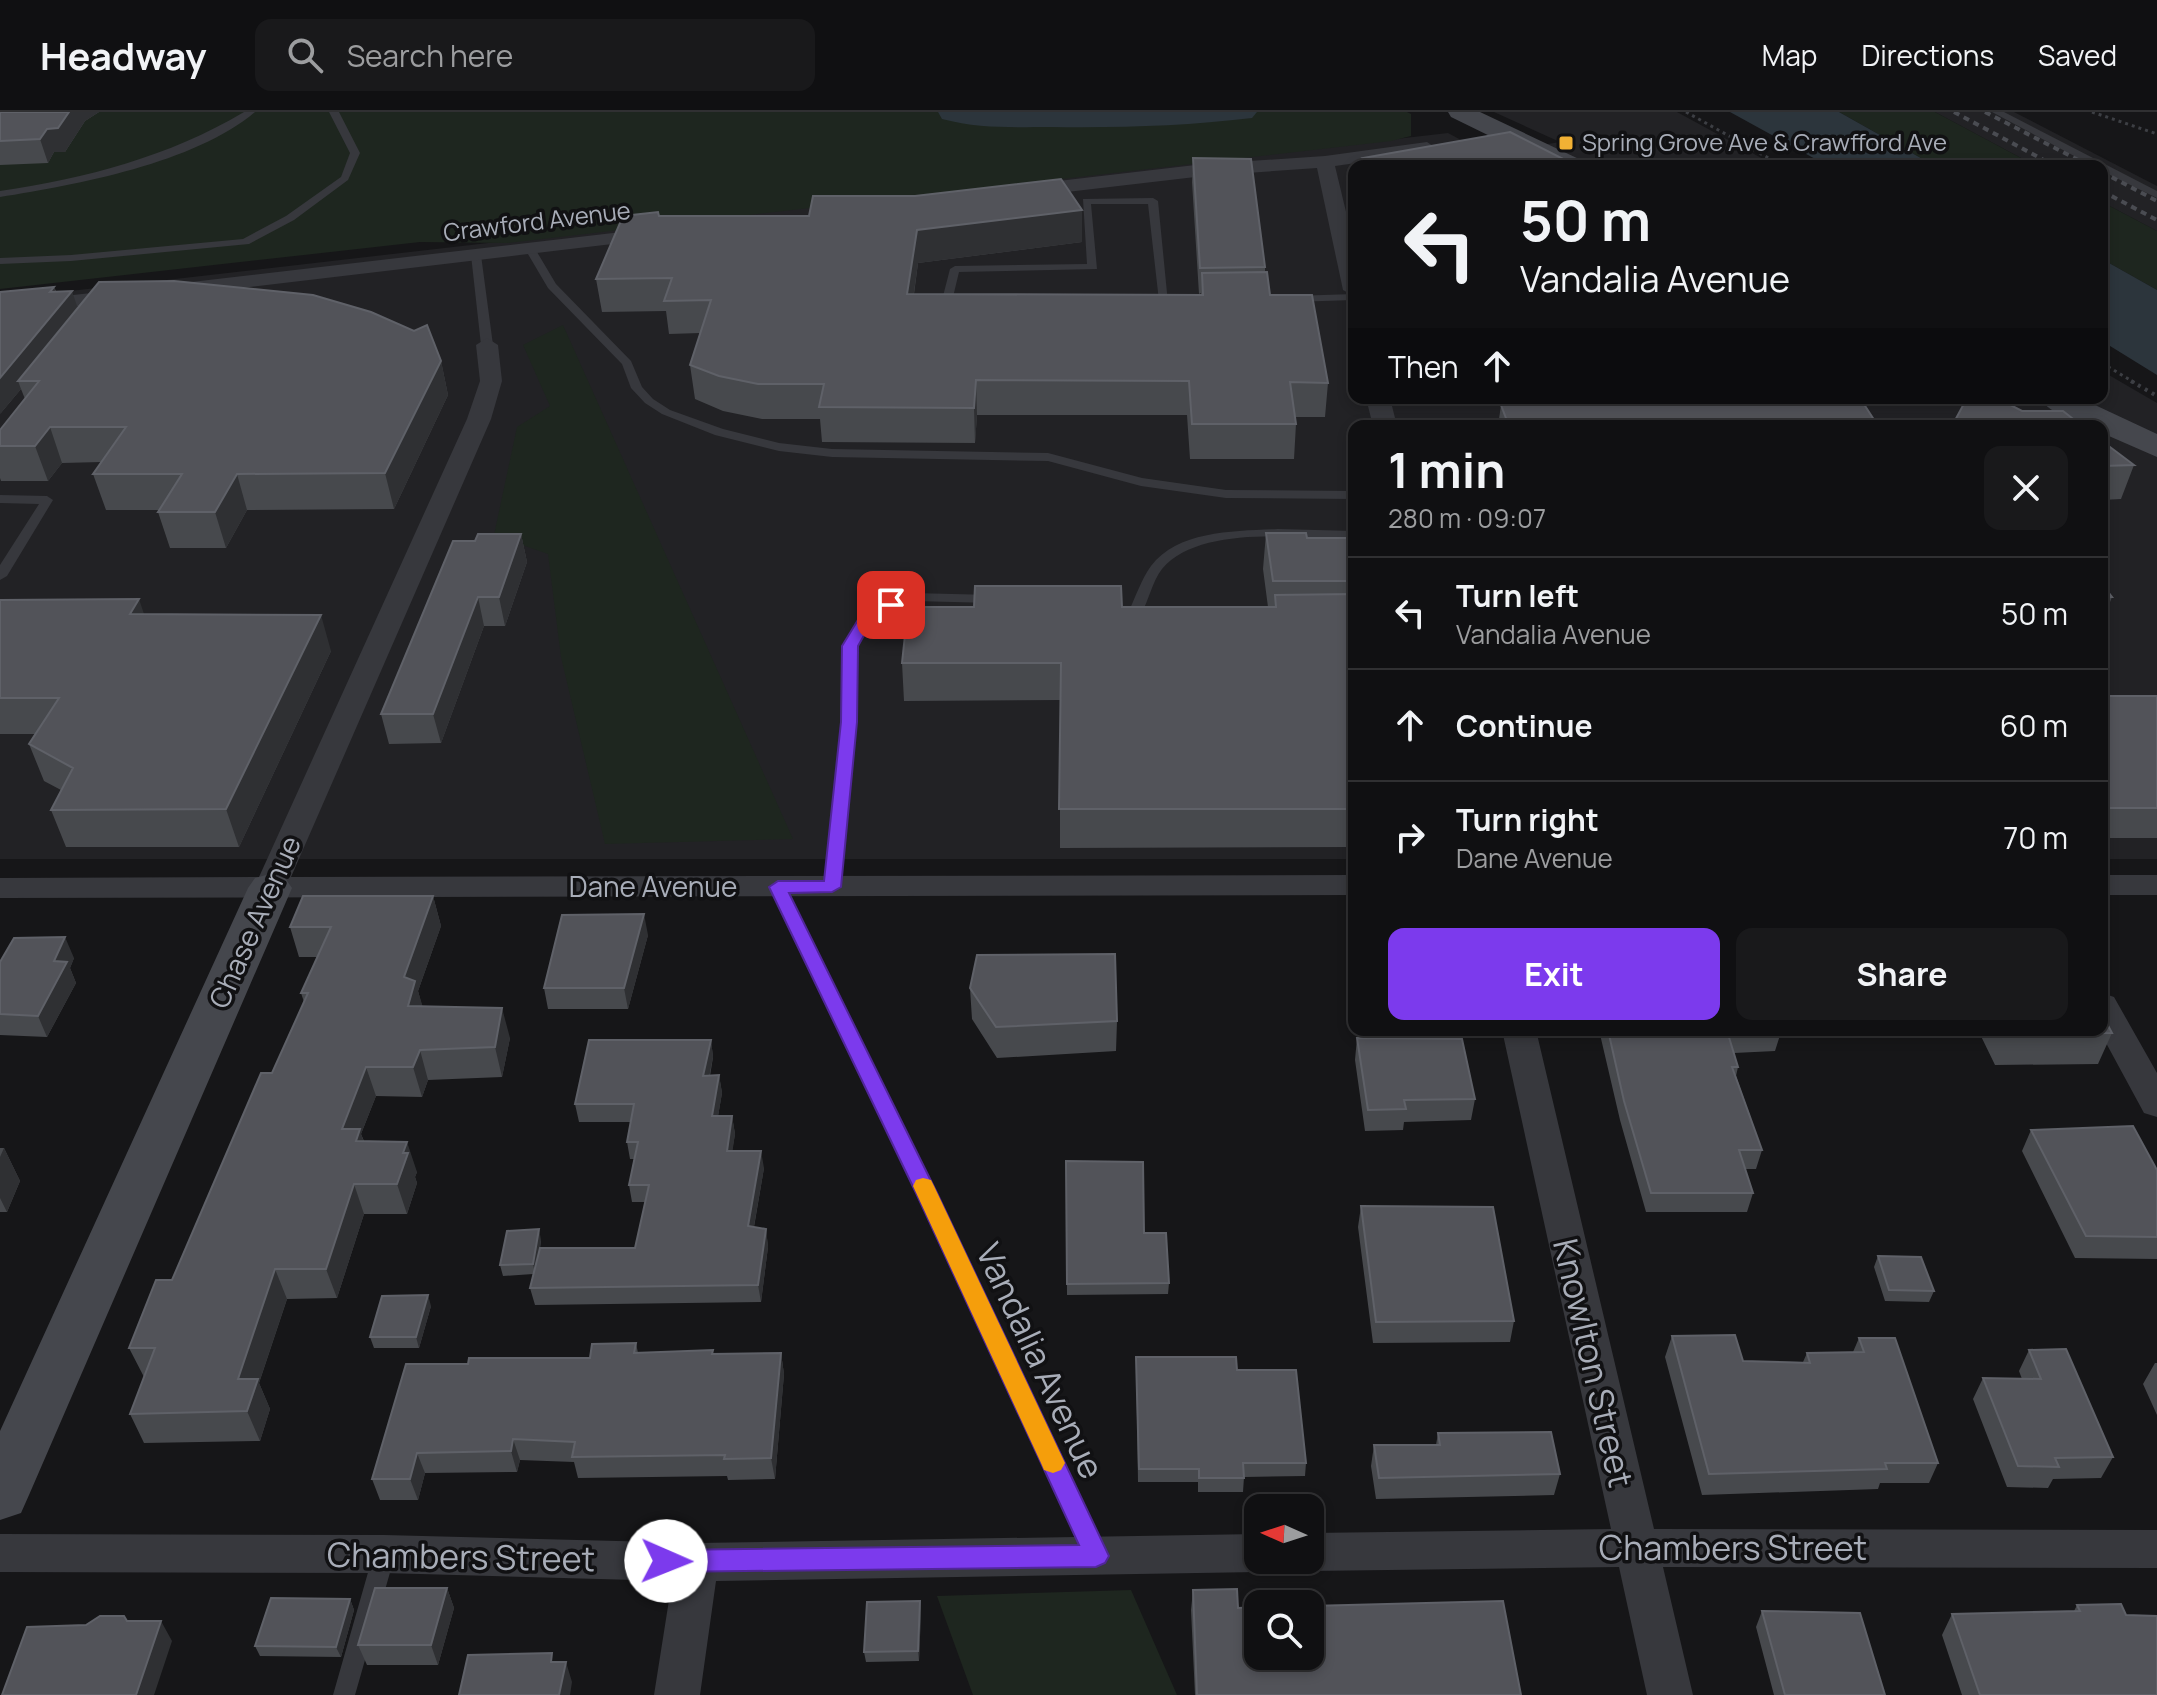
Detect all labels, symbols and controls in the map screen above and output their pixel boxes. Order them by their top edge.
search box [255,19,815,91]
text: Headway [40,29,207,81]
icon: search [283,33,327,77]
text: Search here [347,35,513,76]
text: Map [1762,36,1817,74]
text: Directions [1861,36,1994,74]
text: Saved [2038,36,2117,74]
place label: Spring Grove Ave & Crawfford Ave [1582,125,1947,158]
marker: Spring Grove Ave & Crawfford Ave [1557,134,1575,152]
text: 50 m [1520,181,1651,258]
icon: left [1388,192,1492,296]
street label: Crawford Avenue [441,193,632,248]
text: Vandalia Avenue [1520,254,1790,303]
icon: ahead [1475,344,1519,388]
text: Then [1388,346,1459,387]
text: 1 min [1388,437,1505,502]
button: close [1984,446,2068,530]
text: 280 m · 09:07 [1388,500,1546,536]
pin [857,571,925,639]
text: Turn left [1456,575,1579,616]
icon: arrive [869,583,913,627]
icon: left [1388,591,1432,635]
text: 50 m [2001,593,2068,634]
text: Vandalia Avenue [1456,616,1651,652]
icon: ahead [1388,703,1432,747]
text: Continue [1456,705,1592,746]
text: 60 m [2000,705,2068,746]
text: Turn right [1456,799,1599,840]
icon: right [1388,815,1432,859]
text: 70 m [2003,817,2068,858]
street label: Chase Avenue [199,829,309,1014]
text: Dane Avenue [1456,840,1613,876]
street label: Dane Avenue [569,867,737,905]
button: Exit [1388,928,1720,1020]
button: Share [1736,928,2068,1020]
street label: Knowlton Street [1543,1234,1645,1492]
street label: Vandalia Avenue [966,1235,1116,1486]
north arrow [1244,1494,1324,1574]
map controls [1244,1494,1324,1670]
position arrow [624,1519,708,1603]
street label: Chambers Street [1599,1524,1867,1570]
street label: Chambers Street [326,1531,596,1581]
button: search [1244,1590,1324,1670]

